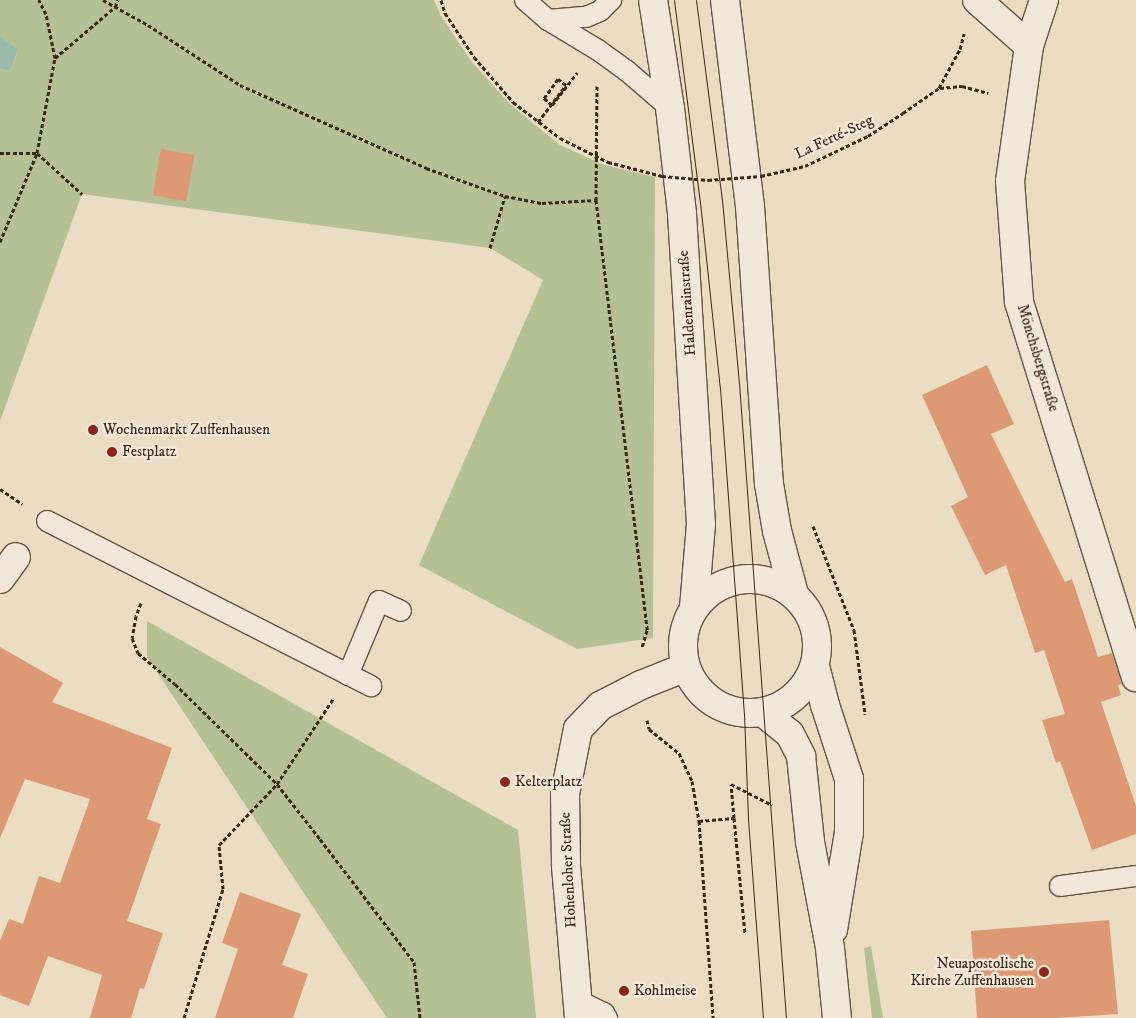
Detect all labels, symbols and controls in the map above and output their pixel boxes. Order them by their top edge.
street label: La Ferté-Steg [792,111,876,163]
street label: Haldenrainstraße [674,250,700,356]
street label: Mönchsbergstraße [1013,302,1063,414]
place label: Wochenmarkt Zuffenhausen [103,421,270,439]
marker: Wochenmarkt Zuffenhausen [87,424,99,436]
place label: Festplatz [122,443,176,461]
marker: Festplatz [106,446,118,458]
place label: Kelterplatz [515,773,582,791]
marker: Kelterplatz [499,776,511,788]
street label: Hohenloher Straße [556,812,580,928]
place label: Neuapostolische Kirche Zuffenhausen [911,954,1034,989]
marker: Neuapostolische Kirche Zuffenhausen [1038,966,1050,978]
place label: Kohlmeise [634,982,697,1000]
marker: Kohlmeise [618,985,630,997]

